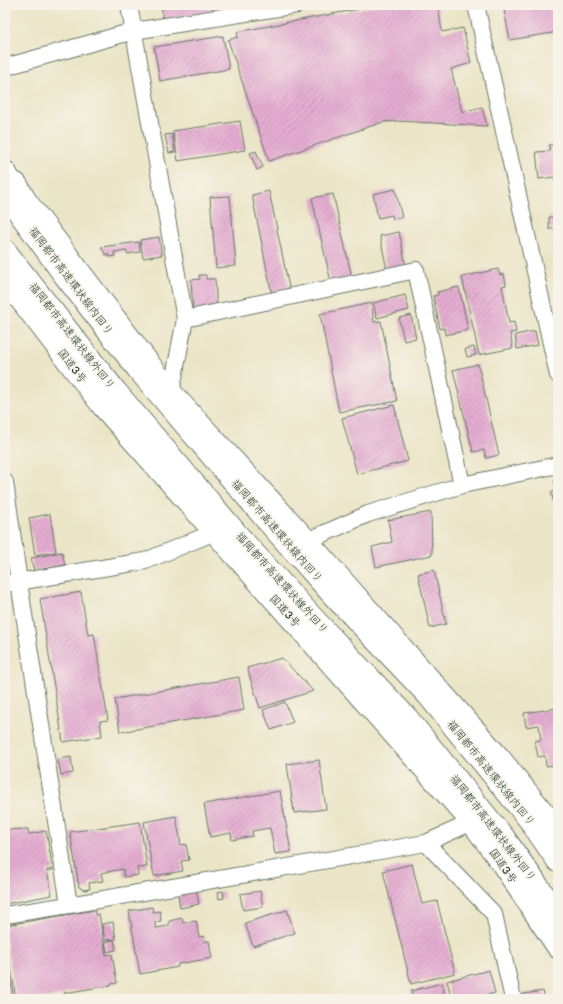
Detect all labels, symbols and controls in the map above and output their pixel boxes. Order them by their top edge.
street label: 福岡都市高速環状線内回り [26,224,116,338]
street label: 福岡都市高速環状線外回り [26,280,118,392]
street label: 国道3号 [55,346,89,386]
street label: 福岡都市高速環状線内回り [229,477,325,585]
street label: 福岡都市高速環状線外回り [233,530,331,636]
street label: 国道3号 [267,592,303,630]
street label: 福岡都市高速環状線内回り [444,718,538,828]
street label: 福岡都市高速環状線外回り [447,772,539,884]
street label: 国道3号 [486,846,520,886]

